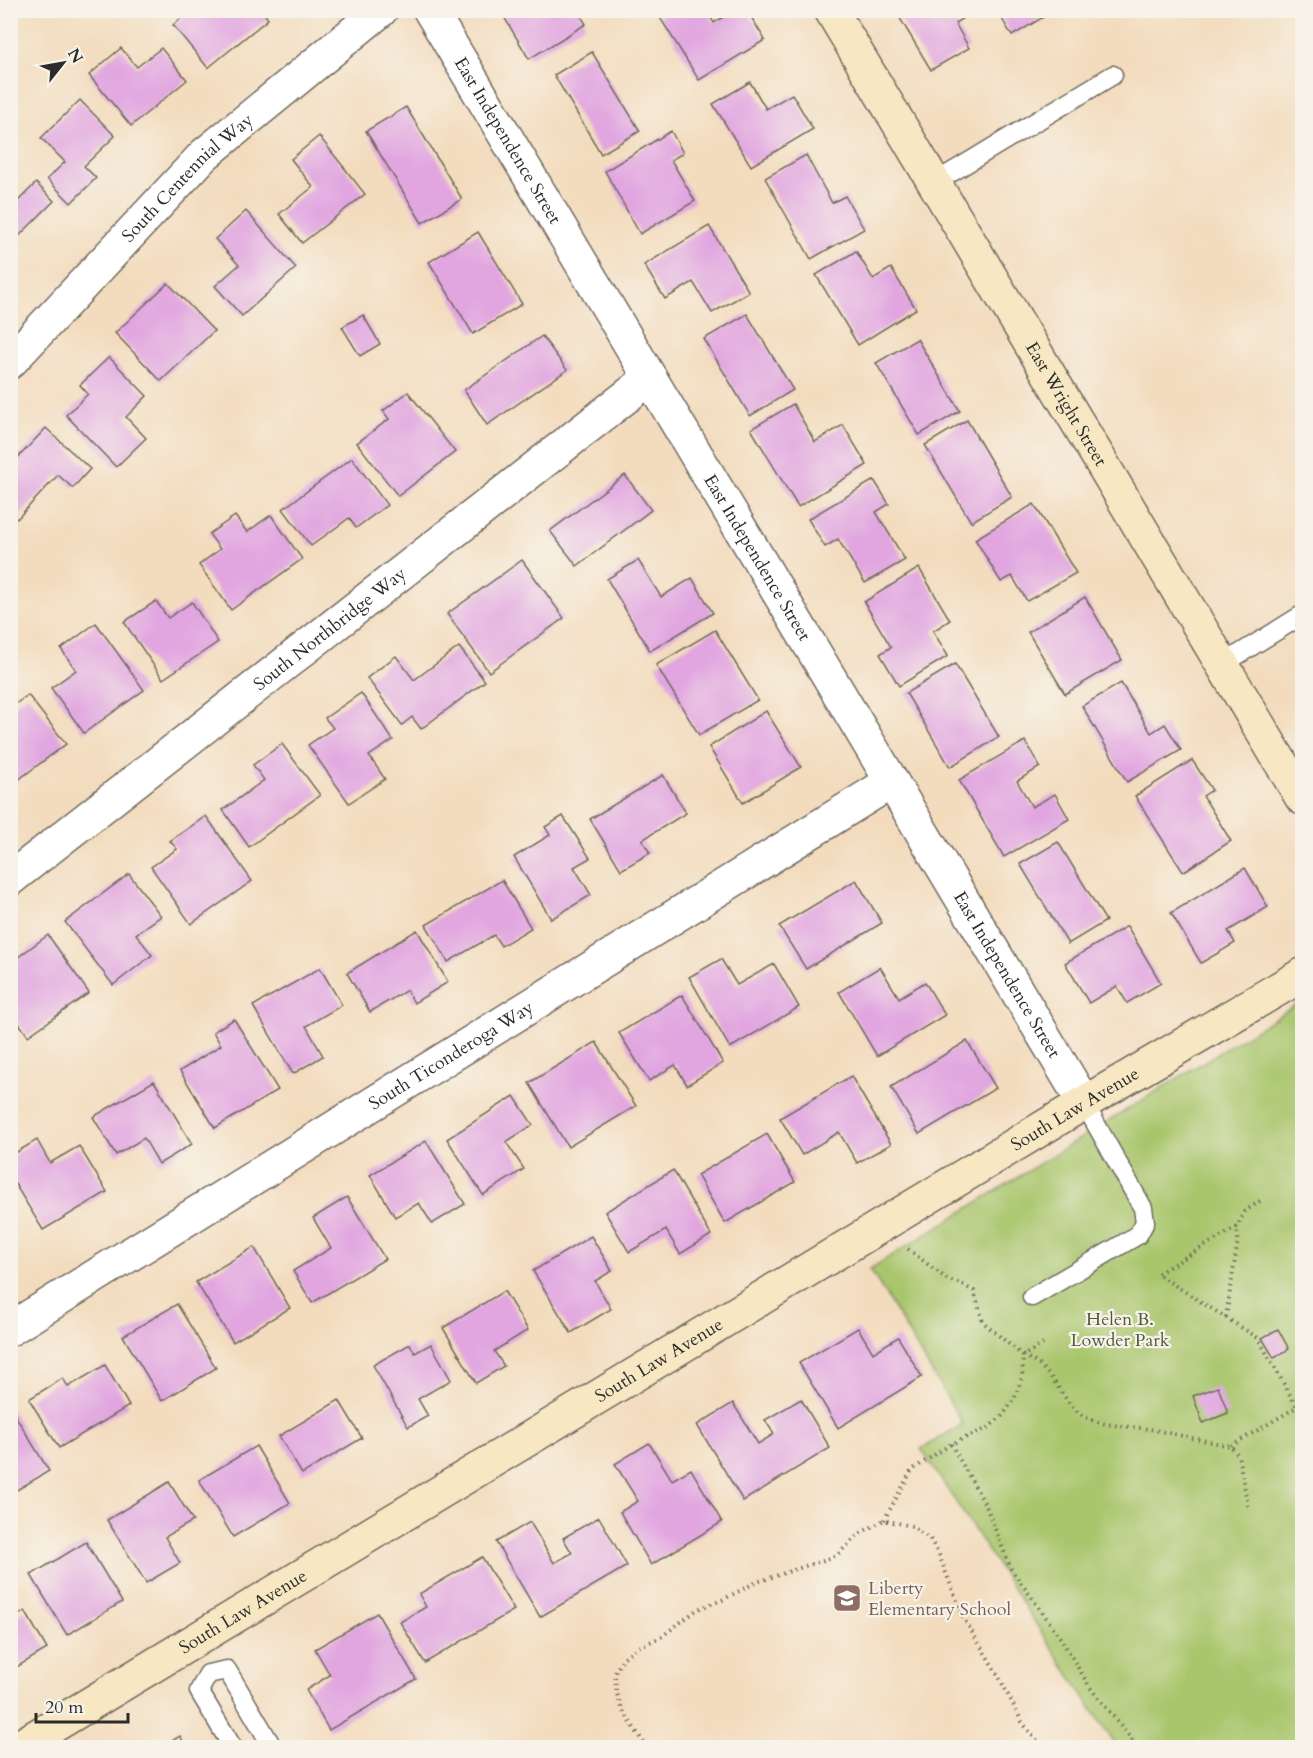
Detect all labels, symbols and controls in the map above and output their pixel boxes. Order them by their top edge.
north arrow [33,33,93,93]
text: N [62,44,88,68]
street label: East Independence Street [448,53,567,229]
street label: South Centennial Way [116,107,259,248]
street label: East Wright Street [1019,337,1113,471]
street label: East Independence Street [698,470,817,646]
street label: South Northbridge Way [248,561,412,697]
street label: East Independence Street [947,887,1066,1063]
street label: South Ticonderoga Way [364,995,539,1116]
street label: South Law Avenue [1006,1061,1144,1157]
park label: Helen B. Lowder Park [1071,1307,1170,1353]
street label: South Law Avenue [590,1312,728,1409]
street label: South Law Avenue [174,1564,312,1660]
place label: Liberty Elementary School [868,1576,1011,1622]
school or university icon: Liberty Elementary School [831,1582,863,1614]
scale bar [36,1686,128,1724]
text: 20 m [45,1695,84,1720]

